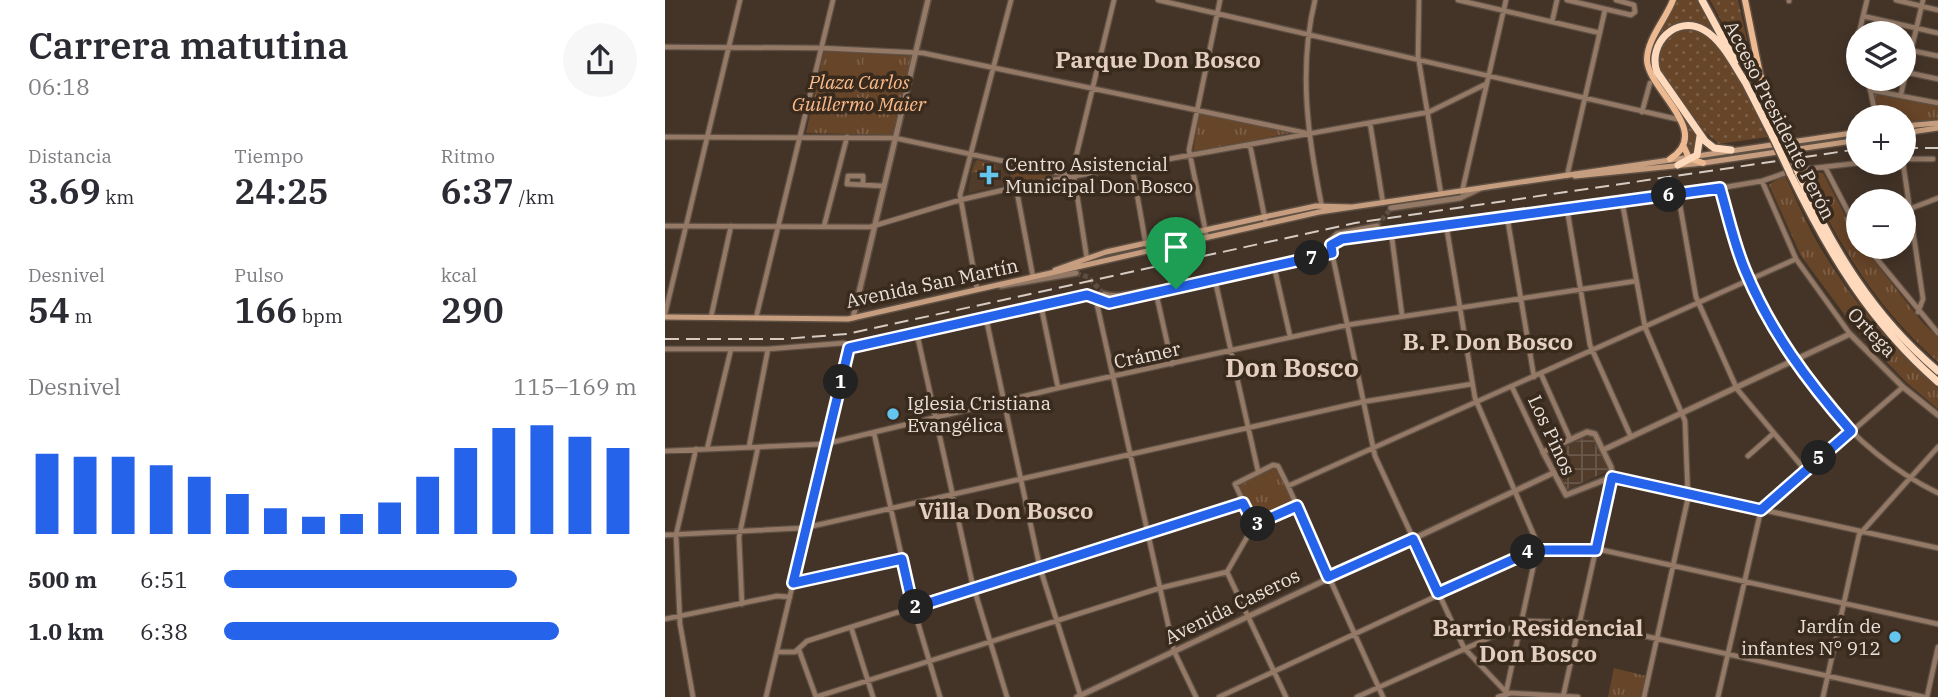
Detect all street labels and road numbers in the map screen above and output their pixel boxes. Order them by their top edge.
street label: Acceso Presidente Perón [1719,16,1841,224]
street label: Avenida San Martín [844,253,1020,313]
street label: Ortega [1843,302,1901,362]
street label: Crámer [1111,336,1183,374]
street label: Los Pinos [1523,391,1581,479]
street label: Avenida Caseros [1160,563,1304,649]

